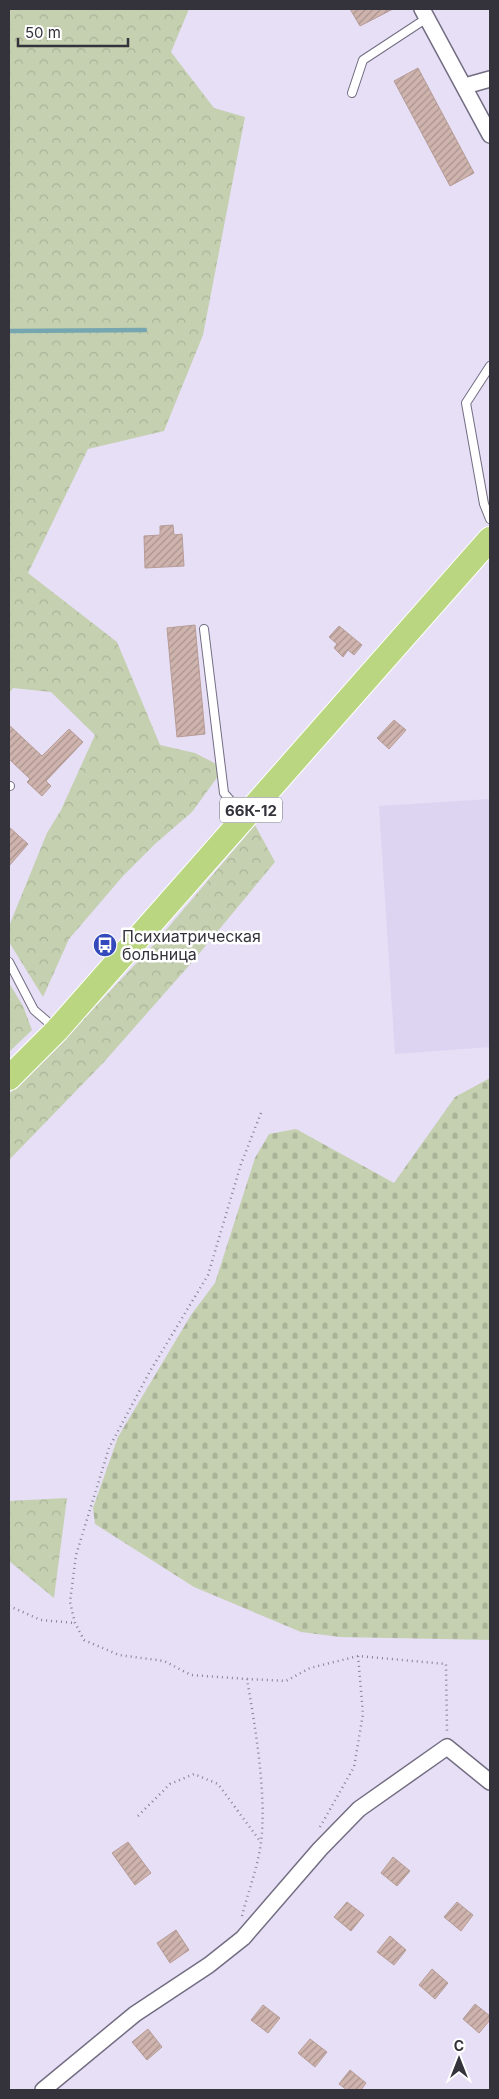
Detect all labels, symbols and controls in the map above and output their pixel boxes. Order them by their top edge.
scale bar [18,15,128,47]
text: 50 m [25,23,61,42]
road number: 66К-12 [220,798,282,822]
place label: Психиатрическая больница [122,926,261,964]
bus stop icon: Психиатрическая больница [92,932,118,958]
north arrow [434,2034,484,2084]
text: С [454,2037,464,2054]

